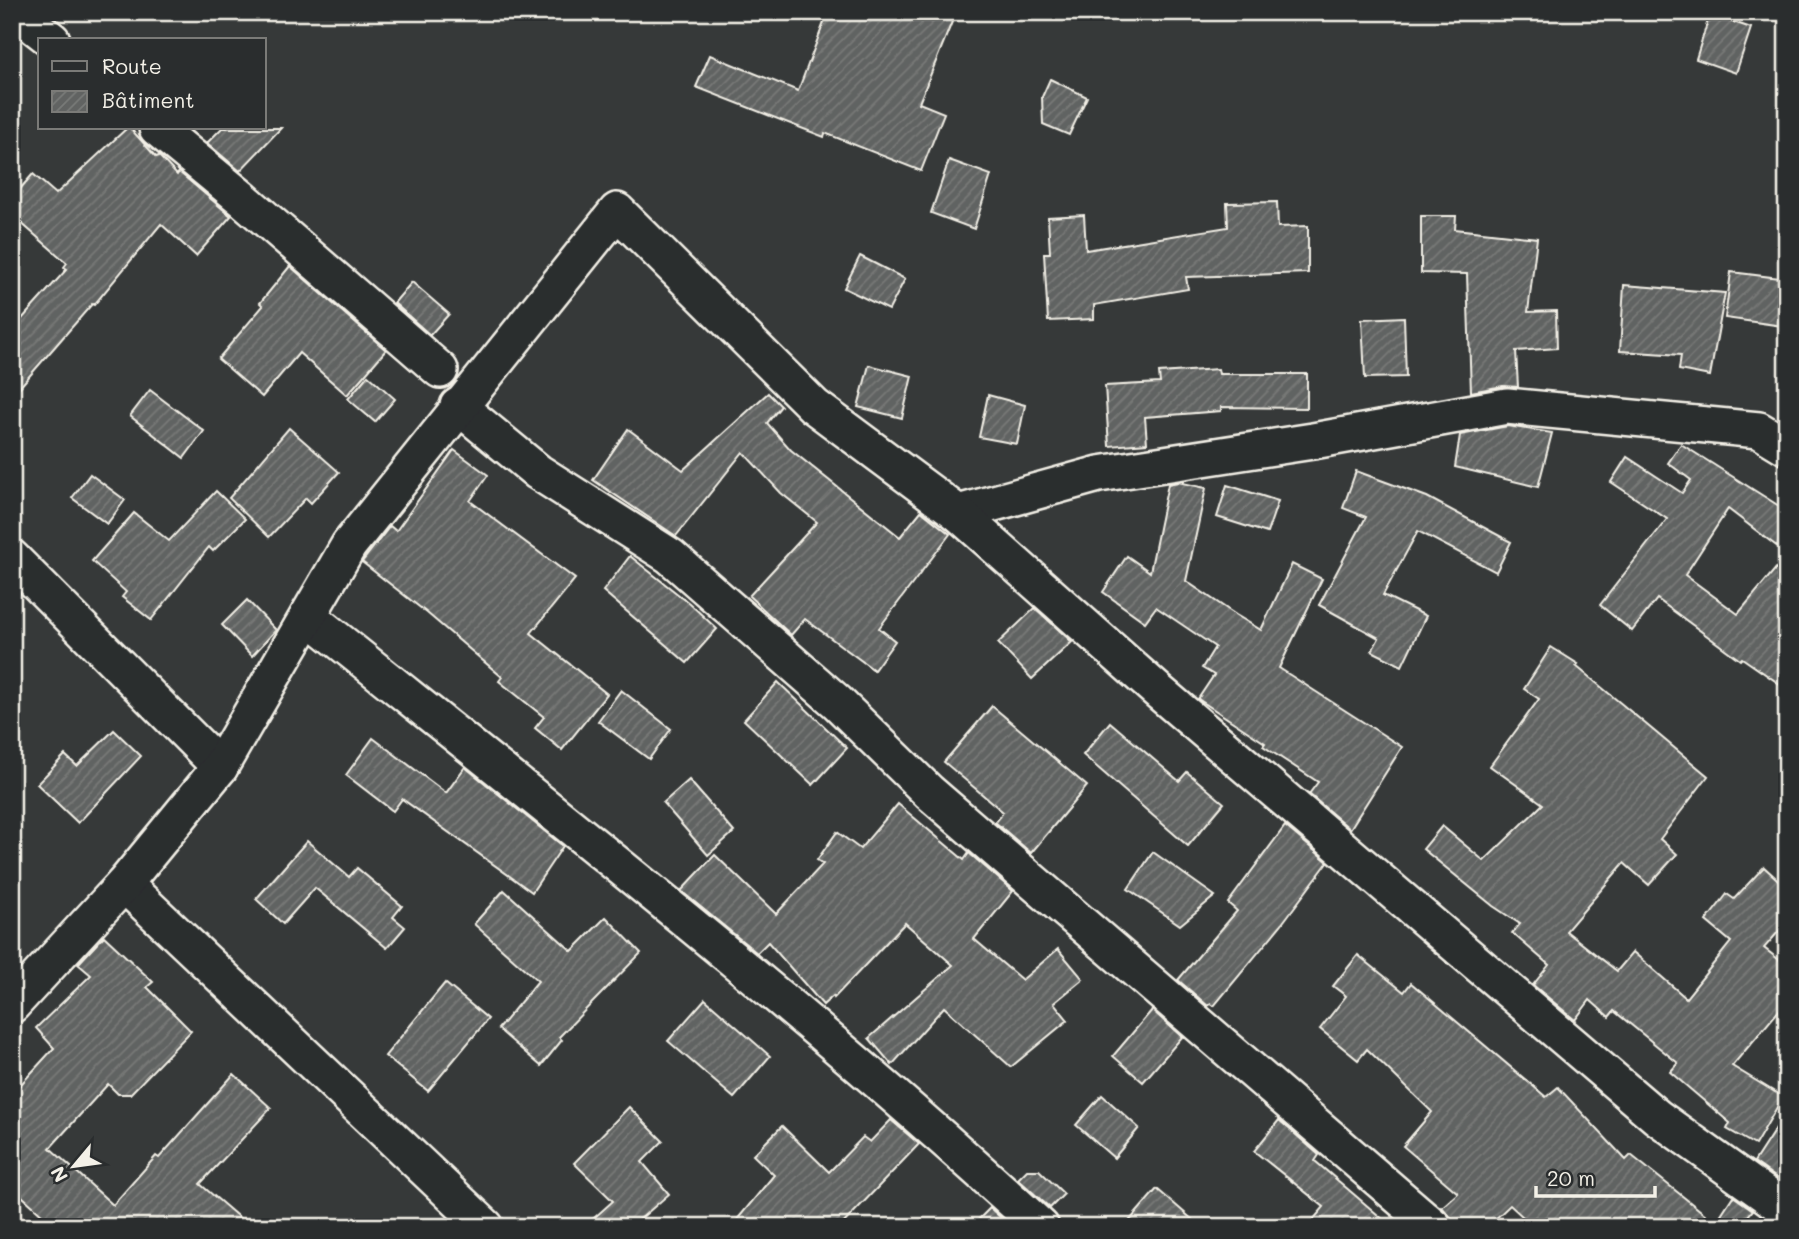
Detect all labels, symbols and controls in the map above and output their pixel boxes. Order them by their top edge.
legend [38,38,266,130]
text: Route [102,52,162,79]
text: Bâtiment [102,86,194,113]
north arrow [38,1130,108,1200]
scale bar [1536,1155,1656,1199]
text: N [44,1162,73,1187]
text: 20 m [1547,1164,1595,1191]

